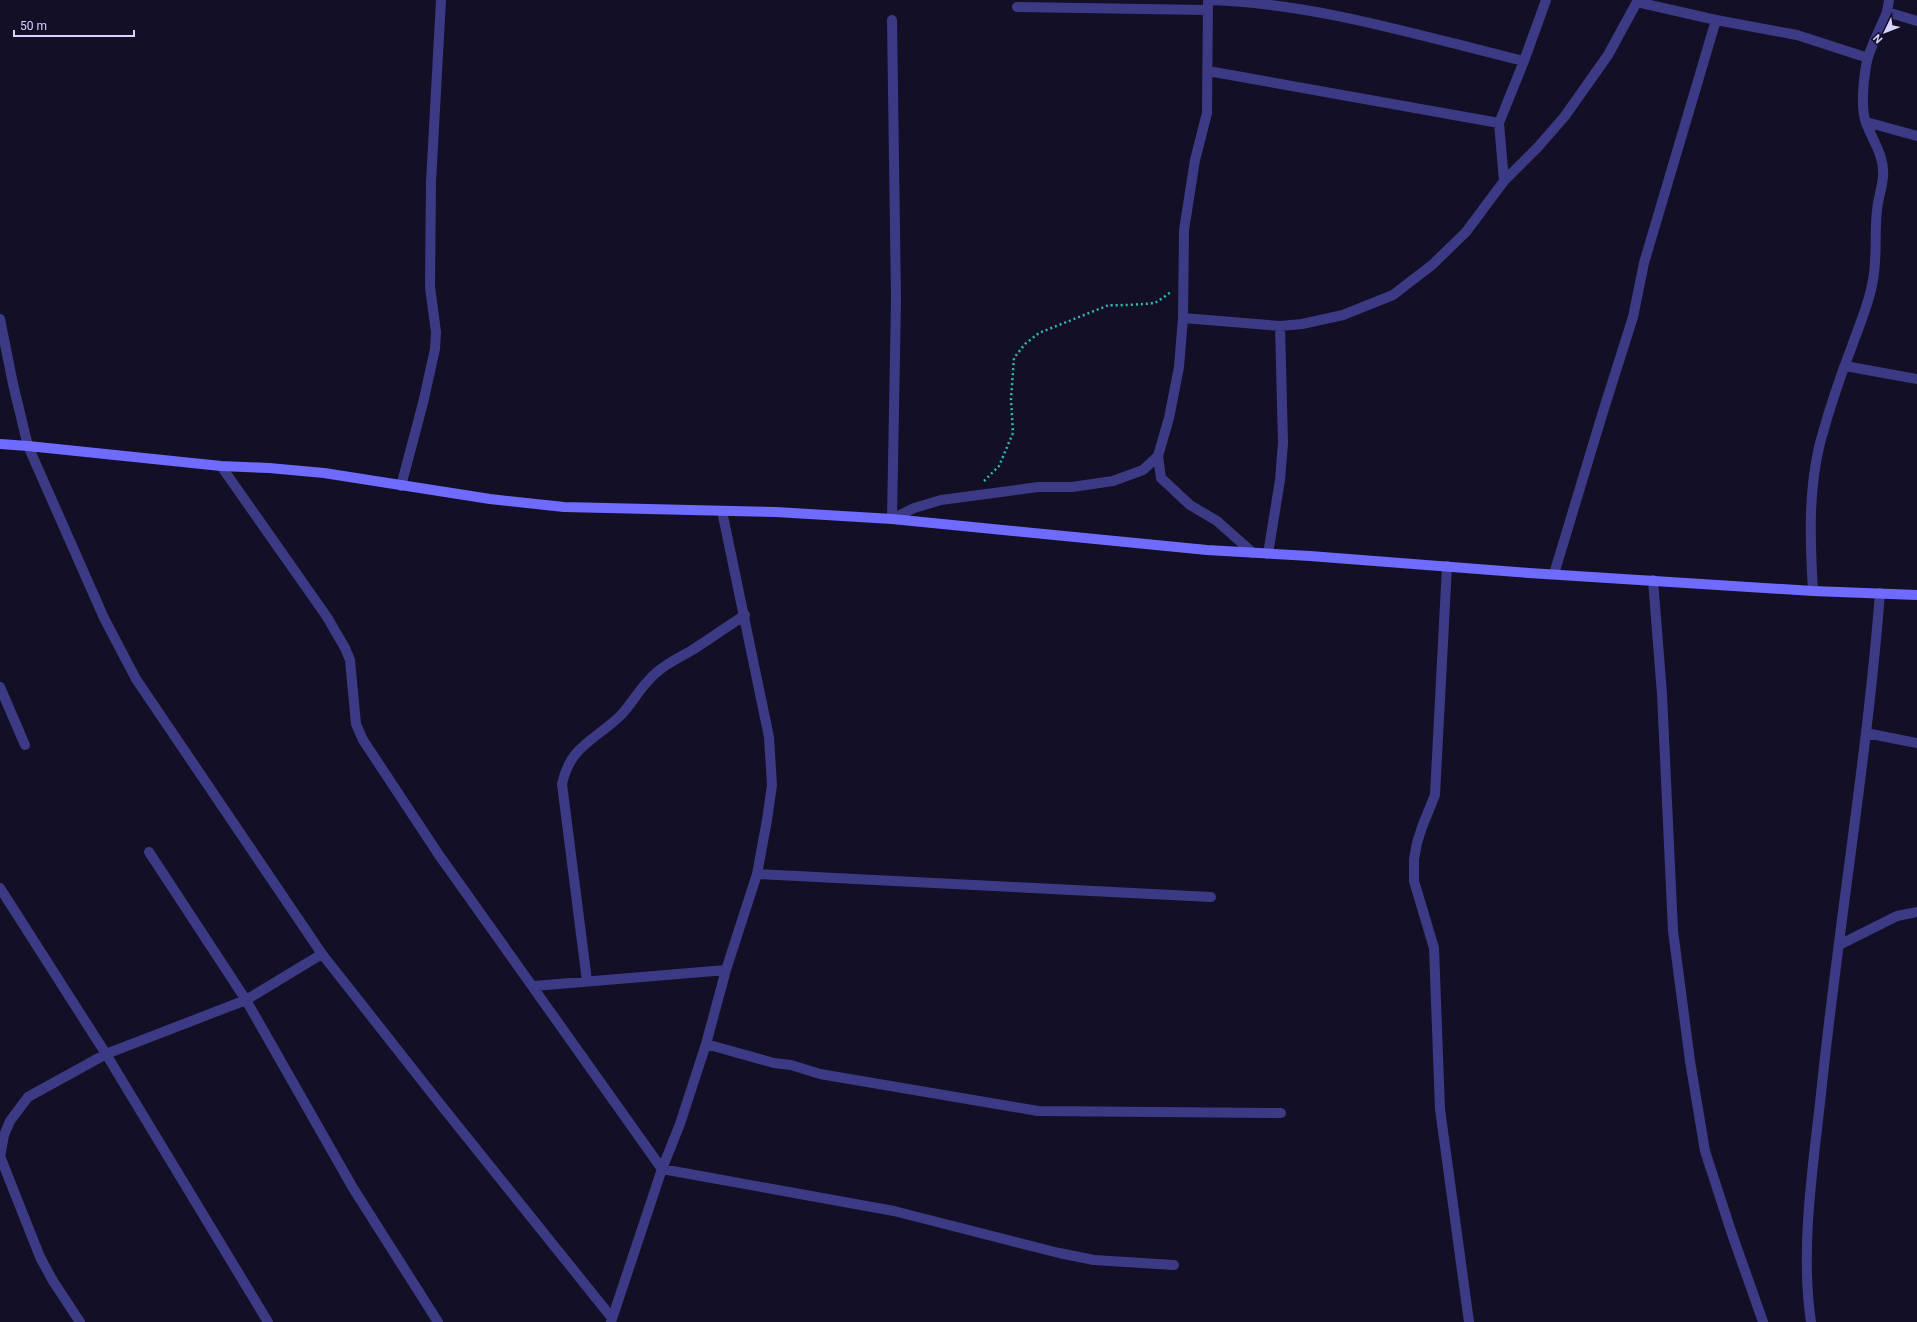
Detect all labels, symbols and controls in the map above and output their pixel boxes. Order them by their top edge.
scale bar [14,12,134,38]
north arrow [1865,12,1905,52]
text: 50 m [20,19,47,33]
text: N [1870,31,1885,46]

